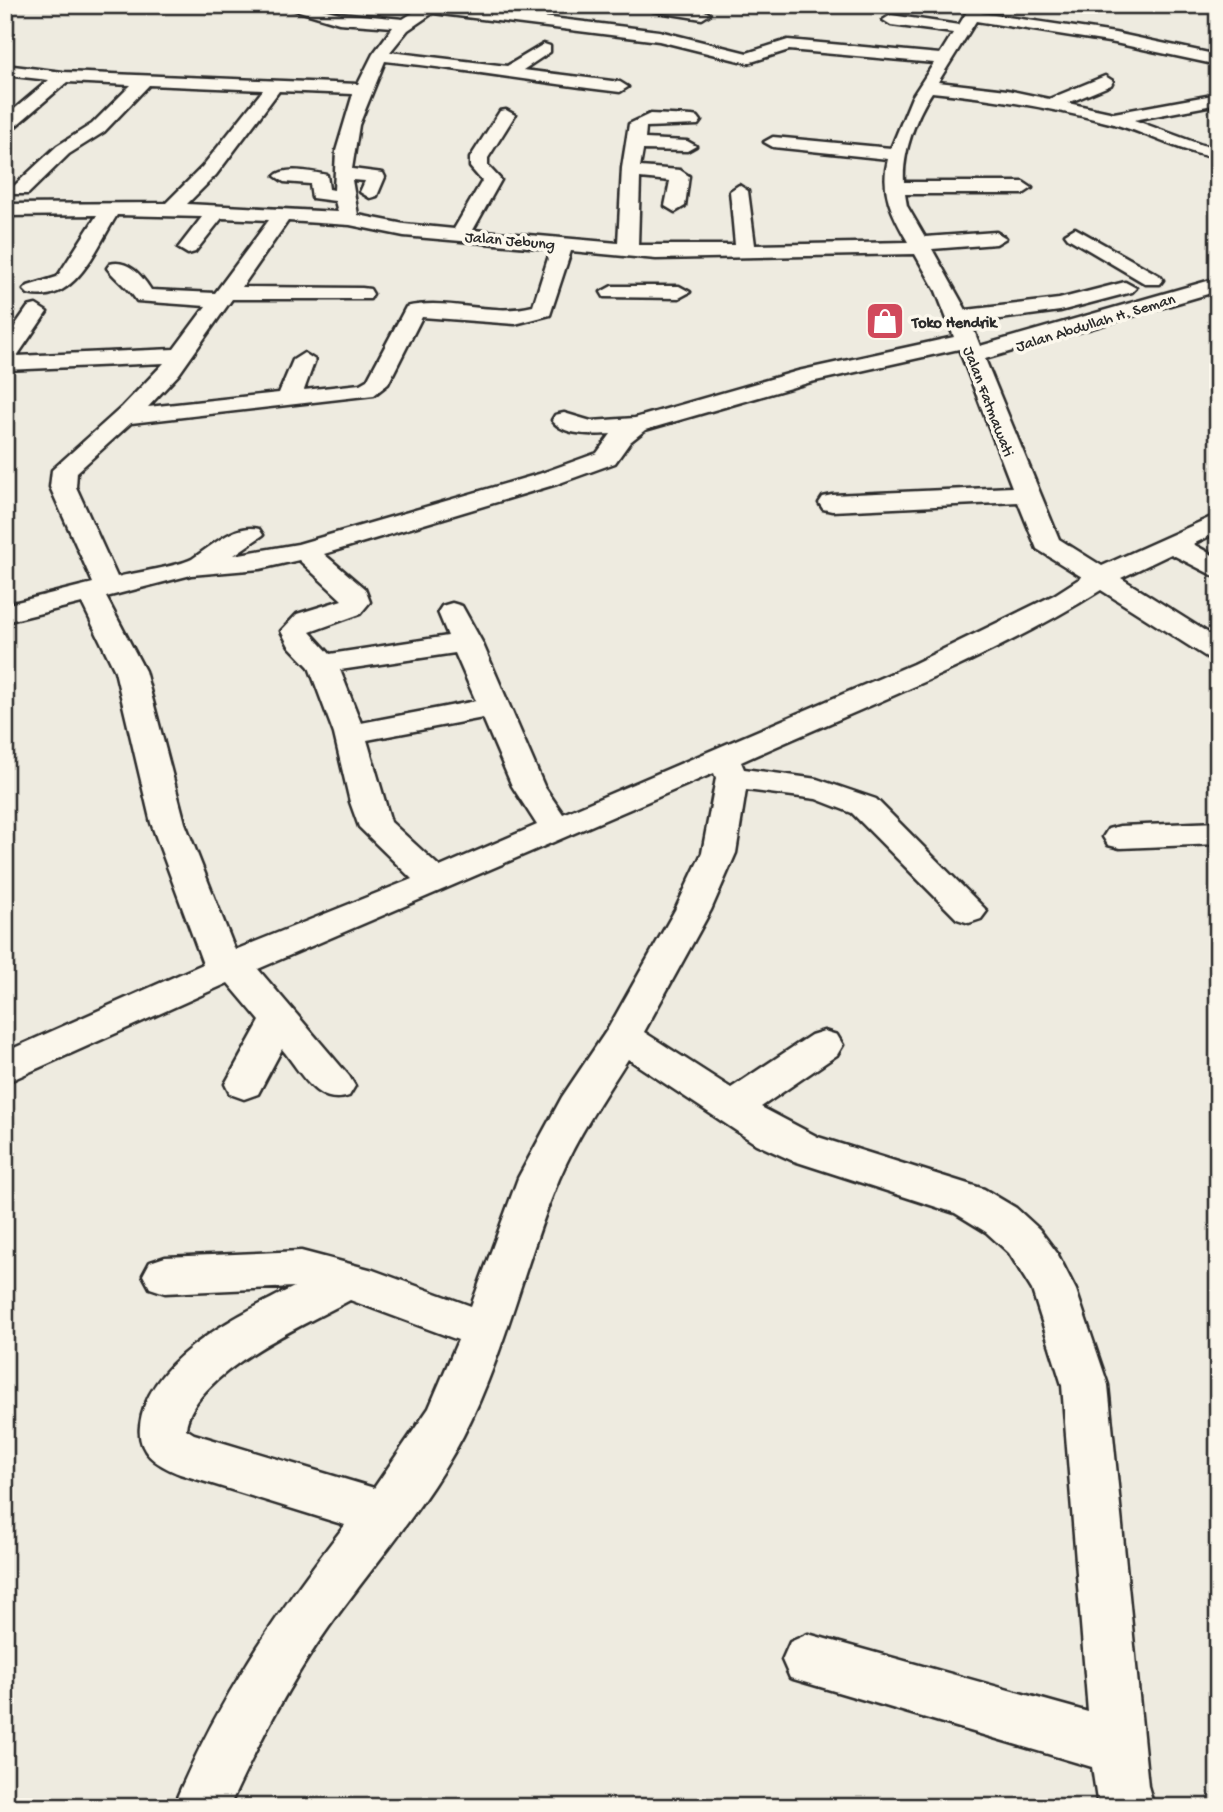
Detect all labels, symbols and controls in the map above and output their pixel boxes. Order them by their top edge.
street label: Jalan Jebung [464,229,556,256]
street label: Jalan Abdullah H. Seman [1014,291,1178,358]
shop icon: Toko Hendrik [864,300,906,342]
place label: Toko Hendrik [910,315,998,334]
street label: Jalan Fatmawati [957,345,1016,460]

